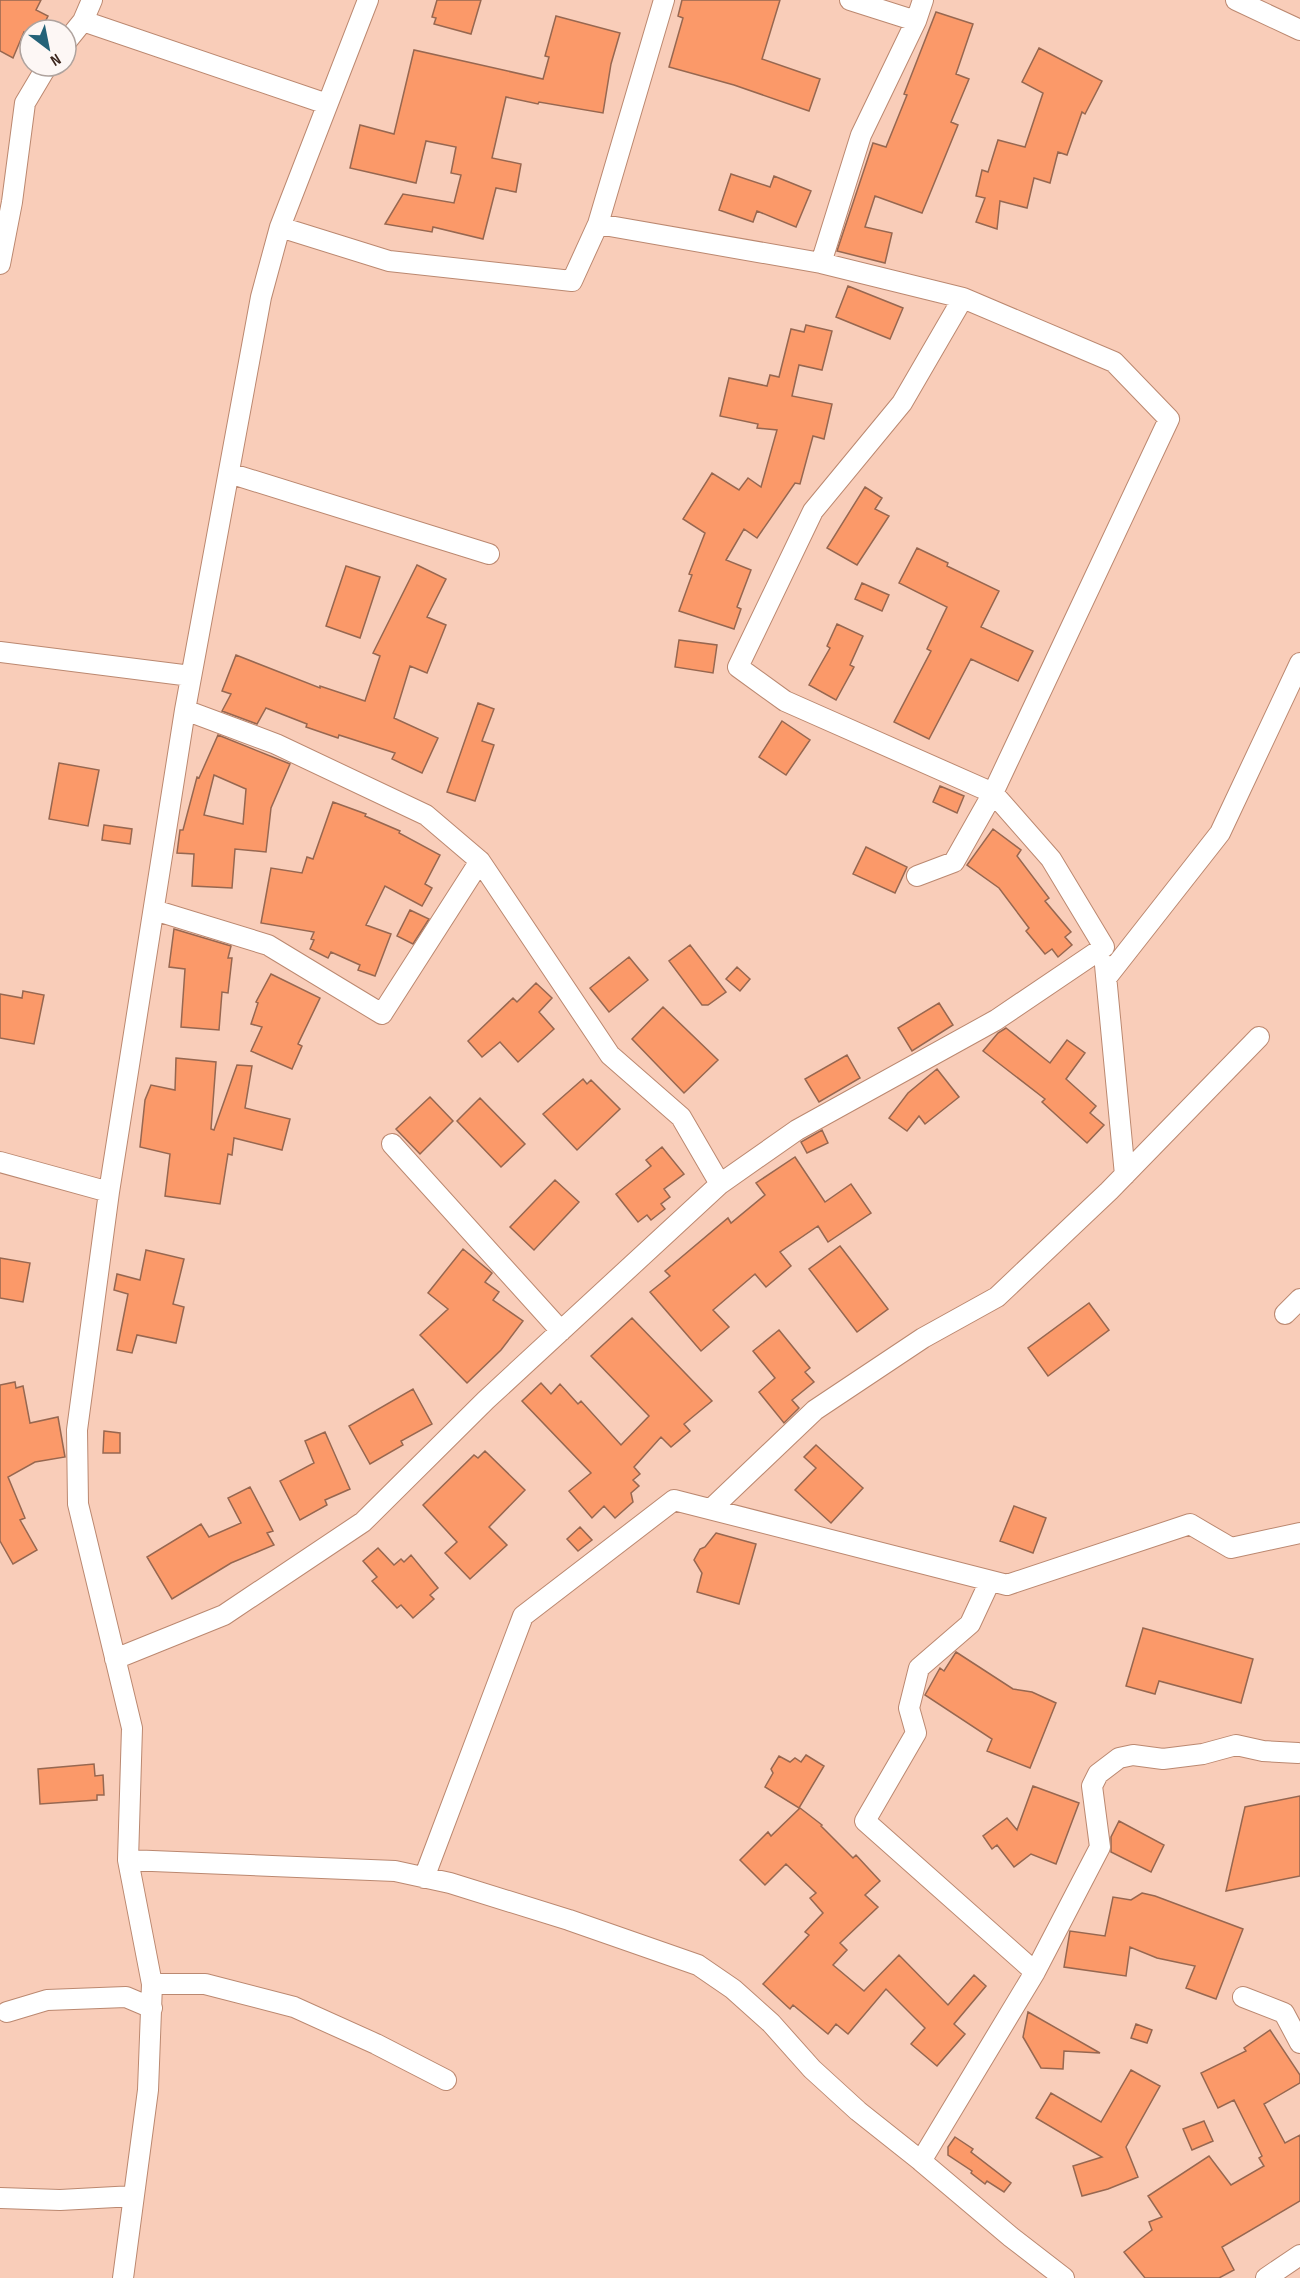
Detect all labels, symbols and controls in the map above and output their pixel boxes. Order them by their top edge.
north arrow [18,18,78,78]
text: N [46,49,64,70]

